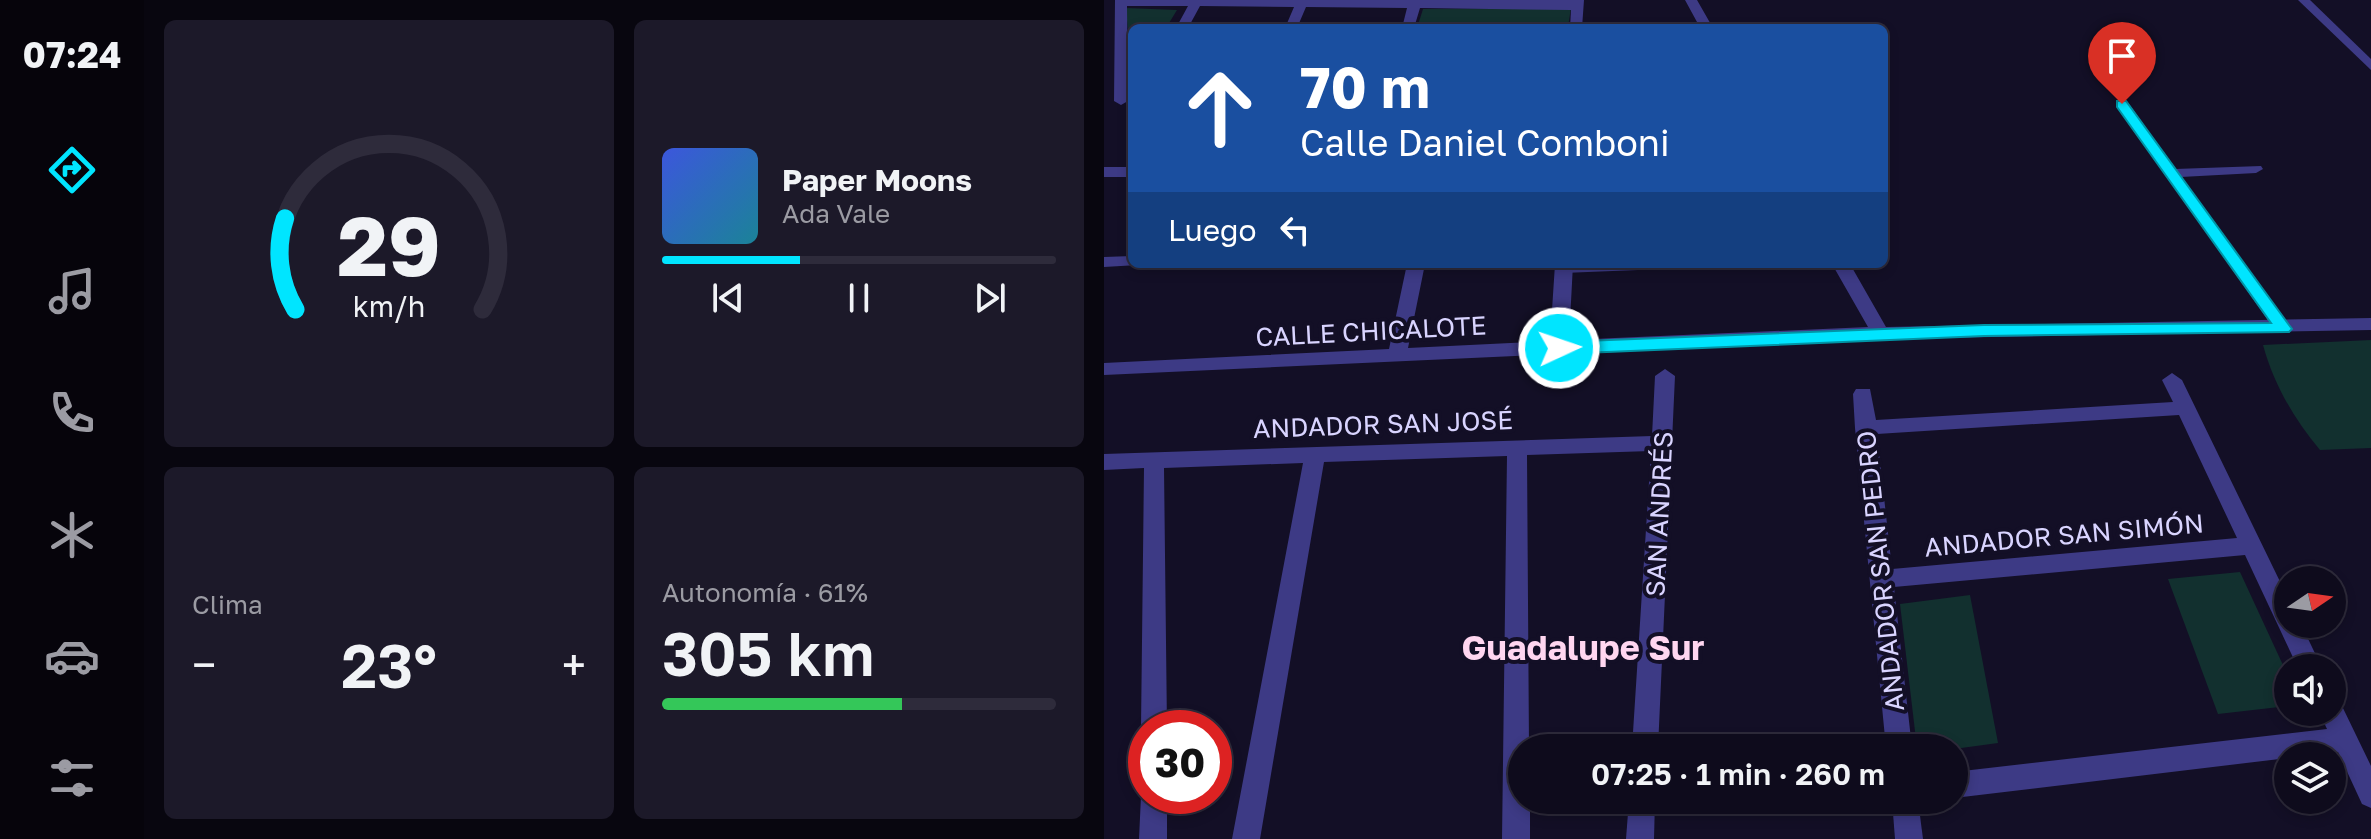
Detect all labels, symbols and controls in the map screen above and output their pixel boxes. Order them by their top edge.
pin [2088,22,2156,104]
text: 07:24 [22,33,122,76]
icon: arrive [2100,34,2144,78]
text: 70 m [1300,53,1430,120]
icon: ahead [1168,56,1272,160]
text: Calle Daniel Comboni [1300,121,1670,164]
icon: directions [44,142,100,198]
text: Paper Moons [782,162,972,198]
text: 29 [337,193,441,293]
text: Ada Vale [782,198,890,229]
icon: left [1273,208,1317,252]
text: Luego [1168,212,1257,248]
icon: music [44,263,100,319]
icon: previous [706,276,750,320]
icon: pause [837,276,881,320]
icon: next [968,276,1012,320]
text: km/h [353,289,425,323]
position arrow [1517,306,1601,390]
street label: CALLE CHICALOTE [1255,309,1487,353]
icon: phone [44,385,100,441]
street label: ANDADOR SAN JOSÉ [1252,404,1514,444]
street label: ANDADOR SAN PEDRO [1850,429,1910,713]
street label: SAN ANDRÉS [1639,430,1679,598]
icon: climate [44,507,100,563]
street label: ANDADOR SAN SIMÓN [1923,507,2205,563]
north arrow [2274,566,2346,638]
map controls [2274,566,2346,814]
text: Autonomía · 61% [662,577,868,608]
text: Clima [192,589,263,620]
text: 305 km [662,617,875,689]
district label: Guadalupe Sur [1462,627,1704,667]
icon: car [44,628,100,684]
text: 23° [341,629,437,701]
text: − [192,638,216,691]
text: + [562,638,586,691]
button: sound [2274,654,2346,726]
speed limit sign: 30 [1128,710,1232,814]
button: layers [2274,742,2346,814]
icon: filters [44,750,100,806]
text: 07:25 · 1 min · 260 m [1591,756,1885,792]

